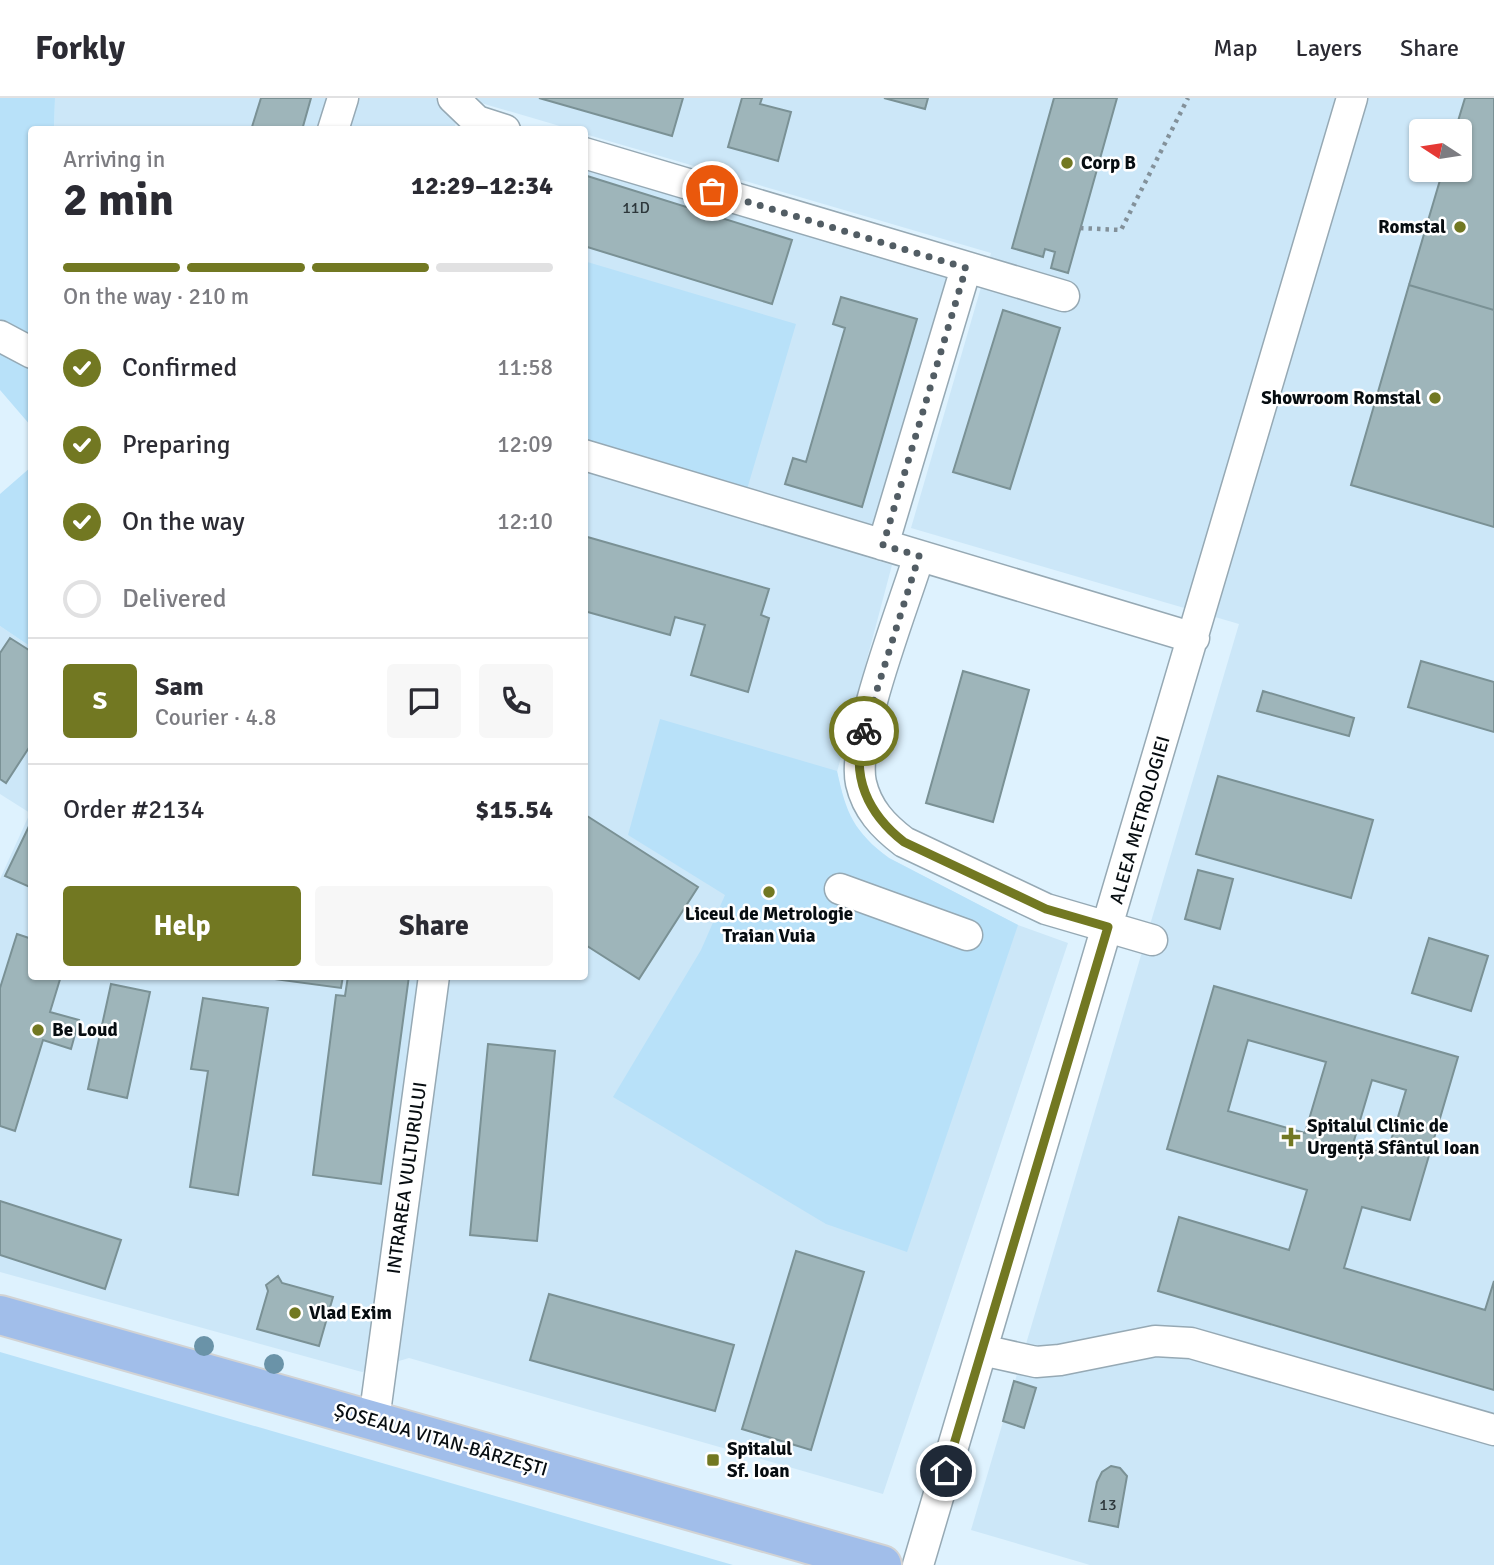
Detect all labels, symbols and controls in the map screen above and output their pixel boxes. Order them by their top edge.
text: Forkly [35,28,125,69]
text: Map [1213,33,1258,63]
text: Layers [1296,33,1362,63]
text: Share [1400,33,1459,63]
north arrow [1409,119,1472,182]
map controls [1409,119,1472,182]
text: Arriving in [63,145,165,174]
place label: Corp B [1081,151,1136,175]
marker: Corp B [1059,155,1075,171]
pin [682,161,742,221]
text: 12:29–12:34 [411,170,553,202]
text: 2 min [63,172,174,228]
icon: bag [693,172,731,210]
house number: 11D [622,198,650,218]
place label: Romstal [1378,215,1446,239]
marker: Romstal [1452,219,1468,235]
text: On the way · 210 m [63,282,249,311]
icon: check [63,349,101,387]
text: Confirmed [122,352,237,384]
text: 11:58 [497,353,553,382]
place label: Showroom Romstal [1261,386,1421,410]
marker: Showroom Romstal [1427,390,1443,406]
icon: check [63,426,101,464]
text: Preparing [122,429,230,461]
text: 12:09 [497,430,553,459]
icon: check [63,503,101,541]
text: On the way [122,506,245,538]
text: 12:10 [497,507,553,536]
text: Delivered [122,583,227,615]
button: chat [387,664,461,738]
button: phone [479,664,553,738]
text: Sam [155,671,204,703]
text: S [93,685,107,717]
courier [829,696,899,766]
text: Courier · 4.8 [155,703,276,732]
icon: bike [845,712,883,750]
street label: ALEEA METROLOGIEI [1105,733,1175,907]
text: Order #2134 [63,794,204,826]
text: $15.54 [475,794,553,826]
marker: Liceul de Metrologie Traian Vuia [761,884,777,900]
button: Help [63,886,301,966]
button: Share [315,886,553,966]
place label: Liceul de Metrologie Traian Vuia [685,902,853,948]
place label: Be Loud [52,1018,118,1042]
marker: Be Loud [30,1022,46,1038]
street label: INTRAREA VULTURULUI [382,1080,432,1276]
place label: Spitalul Clinic de Urgență Sfântul Ioan [1307,1114,1480,1160]
marker: Spitalul Clinic de Urgență Sfântul Ioan [1281,1127,1301,1147]
place label: Vlad Exim [309,1301,392,1325]
marker: Vlad Exim [287,1305,303,1321]
street label: ȘOSEAUA VITAN-BÂRZEȘTI [332,1398,550,1482]
place label: Spitalul Sf. Ioan [727,1437,792,1483]
pin [916,1441,976,1501]
marker: Spitalul Sf. Ioan [705,1452,721,1468]
icon: home [927,1452,965,1490]
house number: 13 [1099,1495,1117,1515]

